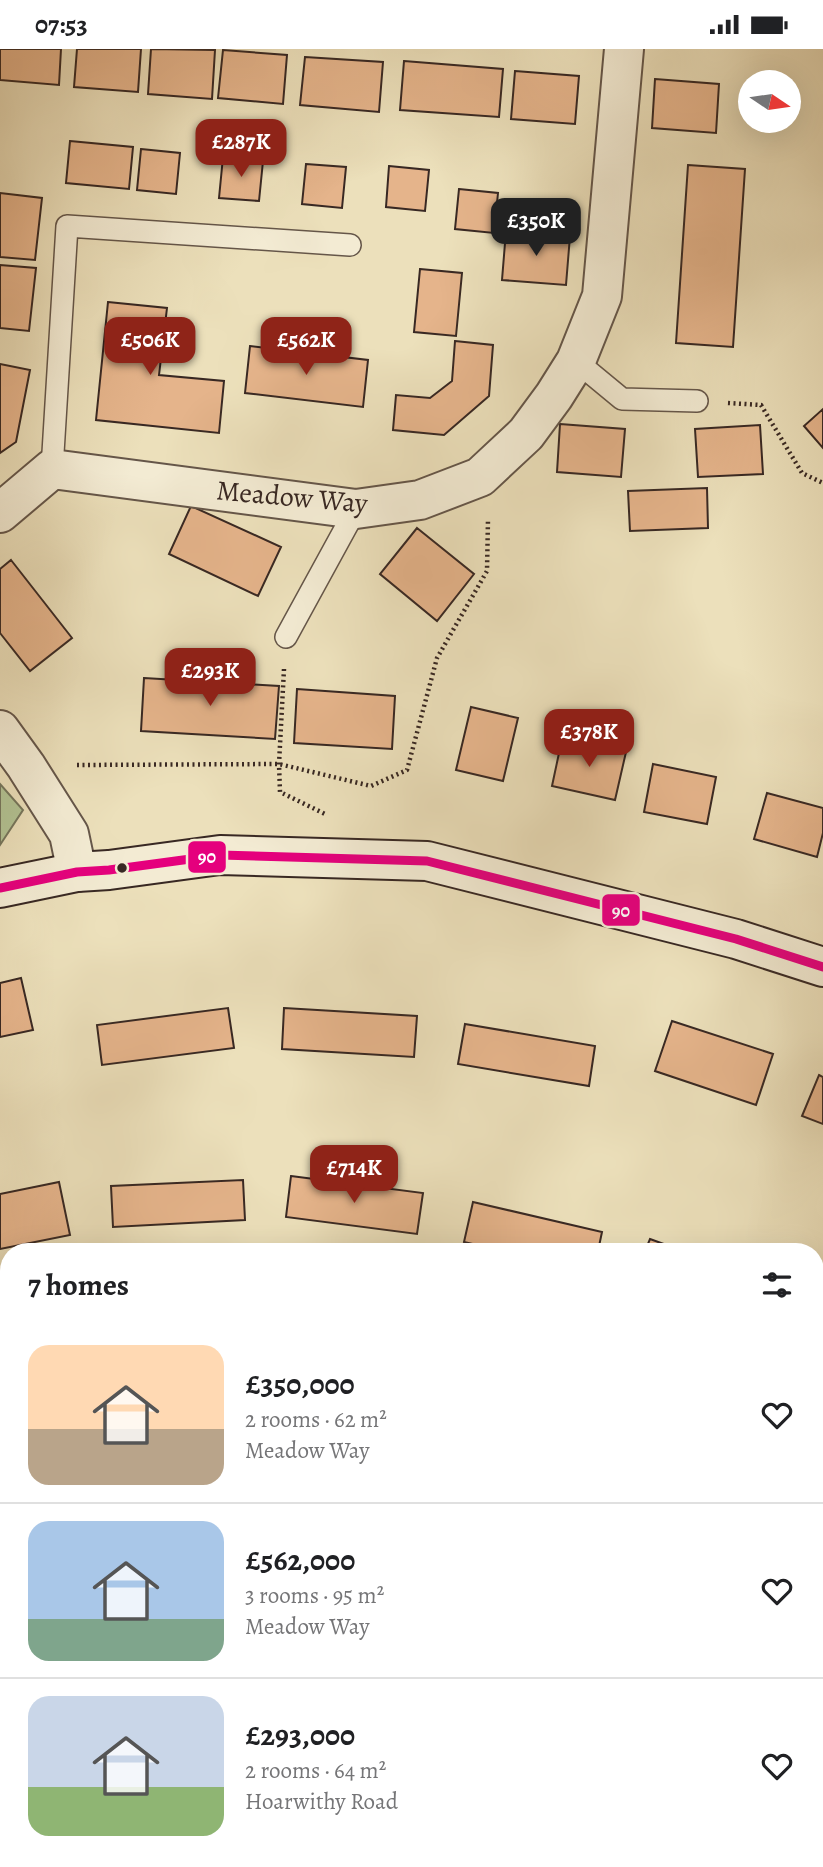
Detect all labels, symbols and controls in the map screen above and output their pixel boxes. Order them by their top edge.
text: 07:53 [35,7,88,42]
north arrow [738,70,802,133]
map controls [738,70,801,133]
pin: £287K [192,120,290,179]
text: £287K [211,126,271,157]
pin: £350K [487,199,585,258]
text: £350K [507,205,565,236]
pin: £506K [101,317,199,377]
pin: £562K [257,317,355,377]
text: £506K [120,324,180,355]
text: £562K [277,324,335,355]
street label: Meadow Way [215,471,370,523]
pin: £293K [161,649,259,708]
text: £293K [181,655,239,686]
pin: £378K [540,709,638,769]
text: £378K [560,716,618,747]
line badge: 90 [187,840,227,874]
text: 90 [198,844,217,870]
unlabelled marker [115,861,129,875]
line badge: 90 [601,893,641,927]
text: 90 [612,898,631,924]
pin: £714K [305,1145,403,1205]
text: £714K [326,1152,382,1183]
text: 7 homes [28,1265,129,1305]
icon: filters [758,1266,796,1304]
text: £350,000 [245,1364,355,1404]
icon: home [84,1373,168,1457]
icon: heart [758,1396,796,1434]
text: 2 rooms · 62 m² [245,1404,387,1435]
text: Meadow Way [245,1435,369,1466]
text: £562,000 [245,1540,355,1580]
icon: home [84,1549,168,1633]
icon: heart [758,1572,796,1610]
text: 3 rooms · 95 m² [245,1580,384,1611]
text: Meadow Way [245,1611,369,1642]
text: £293,000 [245,1715,355,1755]
icon: home [84,1724,168,1808]
icon: heart [758,1747,796,1785]
text: 2 rooms · 64 m² [245,1755,386,1786]
text: Hoarwithy Road [245,1786,398,1817]

